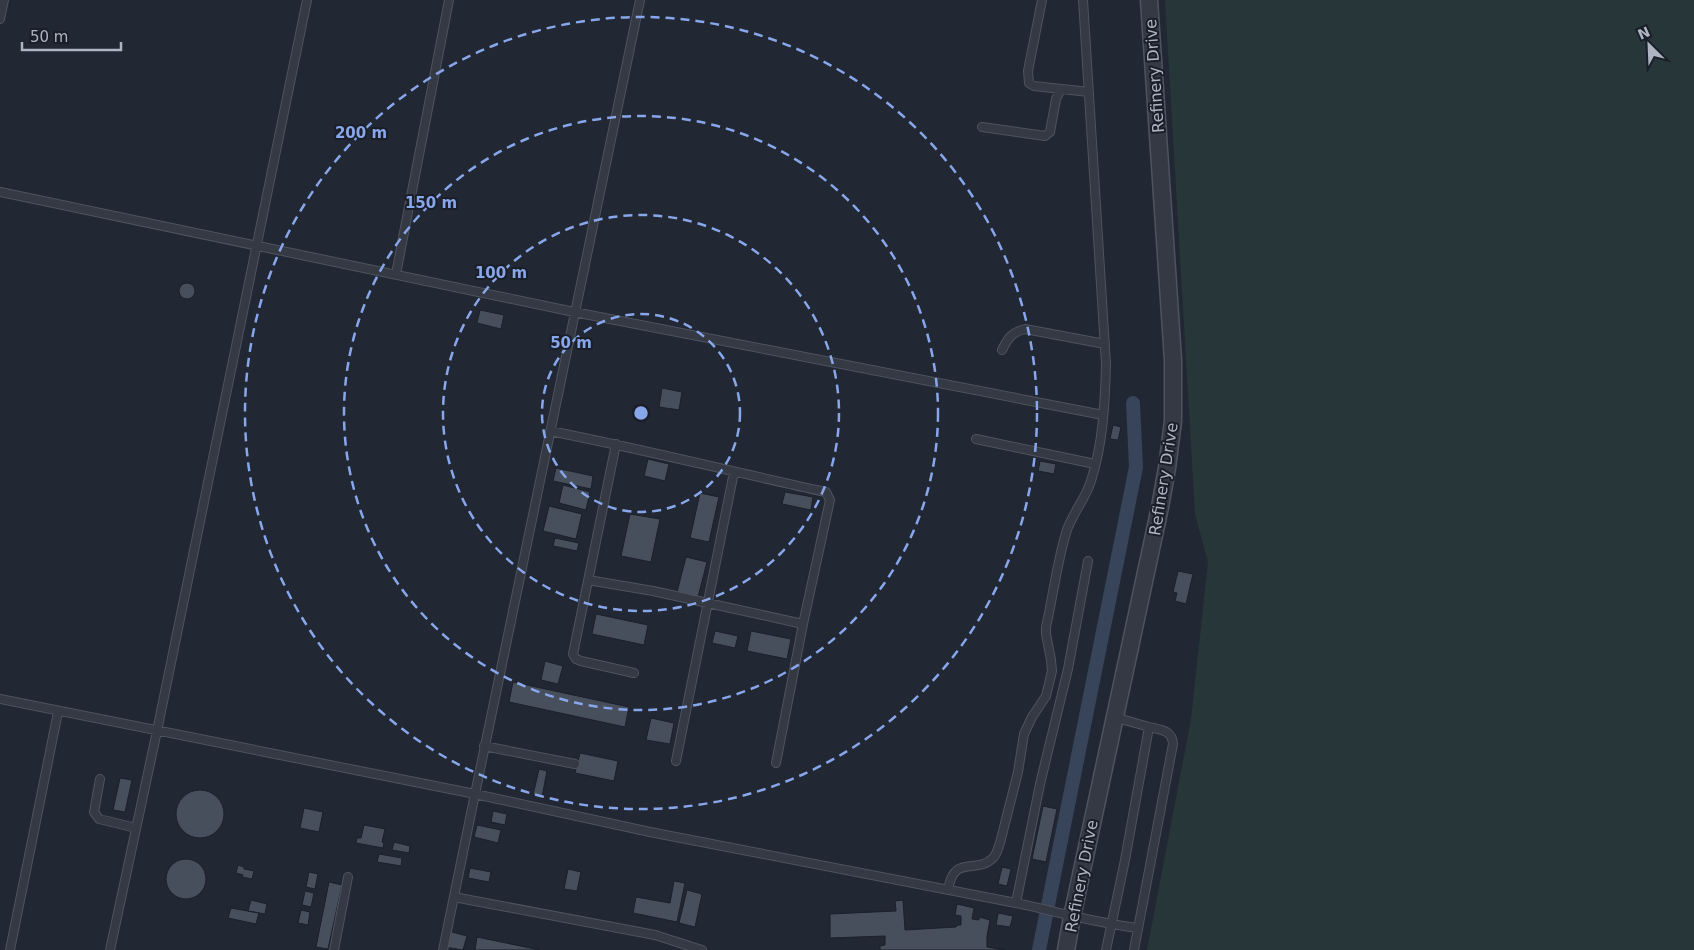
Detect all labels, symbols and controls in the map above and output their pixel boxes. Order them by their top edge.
street label: Refinery Drive [1141,18,1168,134]
scale bar [22,20,121,52]
north arrow [1624,20,1674,70]
text: N [1635,23,1652,43]
text: 50 m [30,28,68,46]
text: 200 m [335,124,387,142]
text: 150 m [405,194,457,212]
text: 100 m [475,264,527,282]
text: 50 m [550,334,592,352]
centre of rings [632,404,650,422]
street label: Refinery Drive [1145,421,1182,537]
street label: Refinery Drive [1061,818,1102,934]

